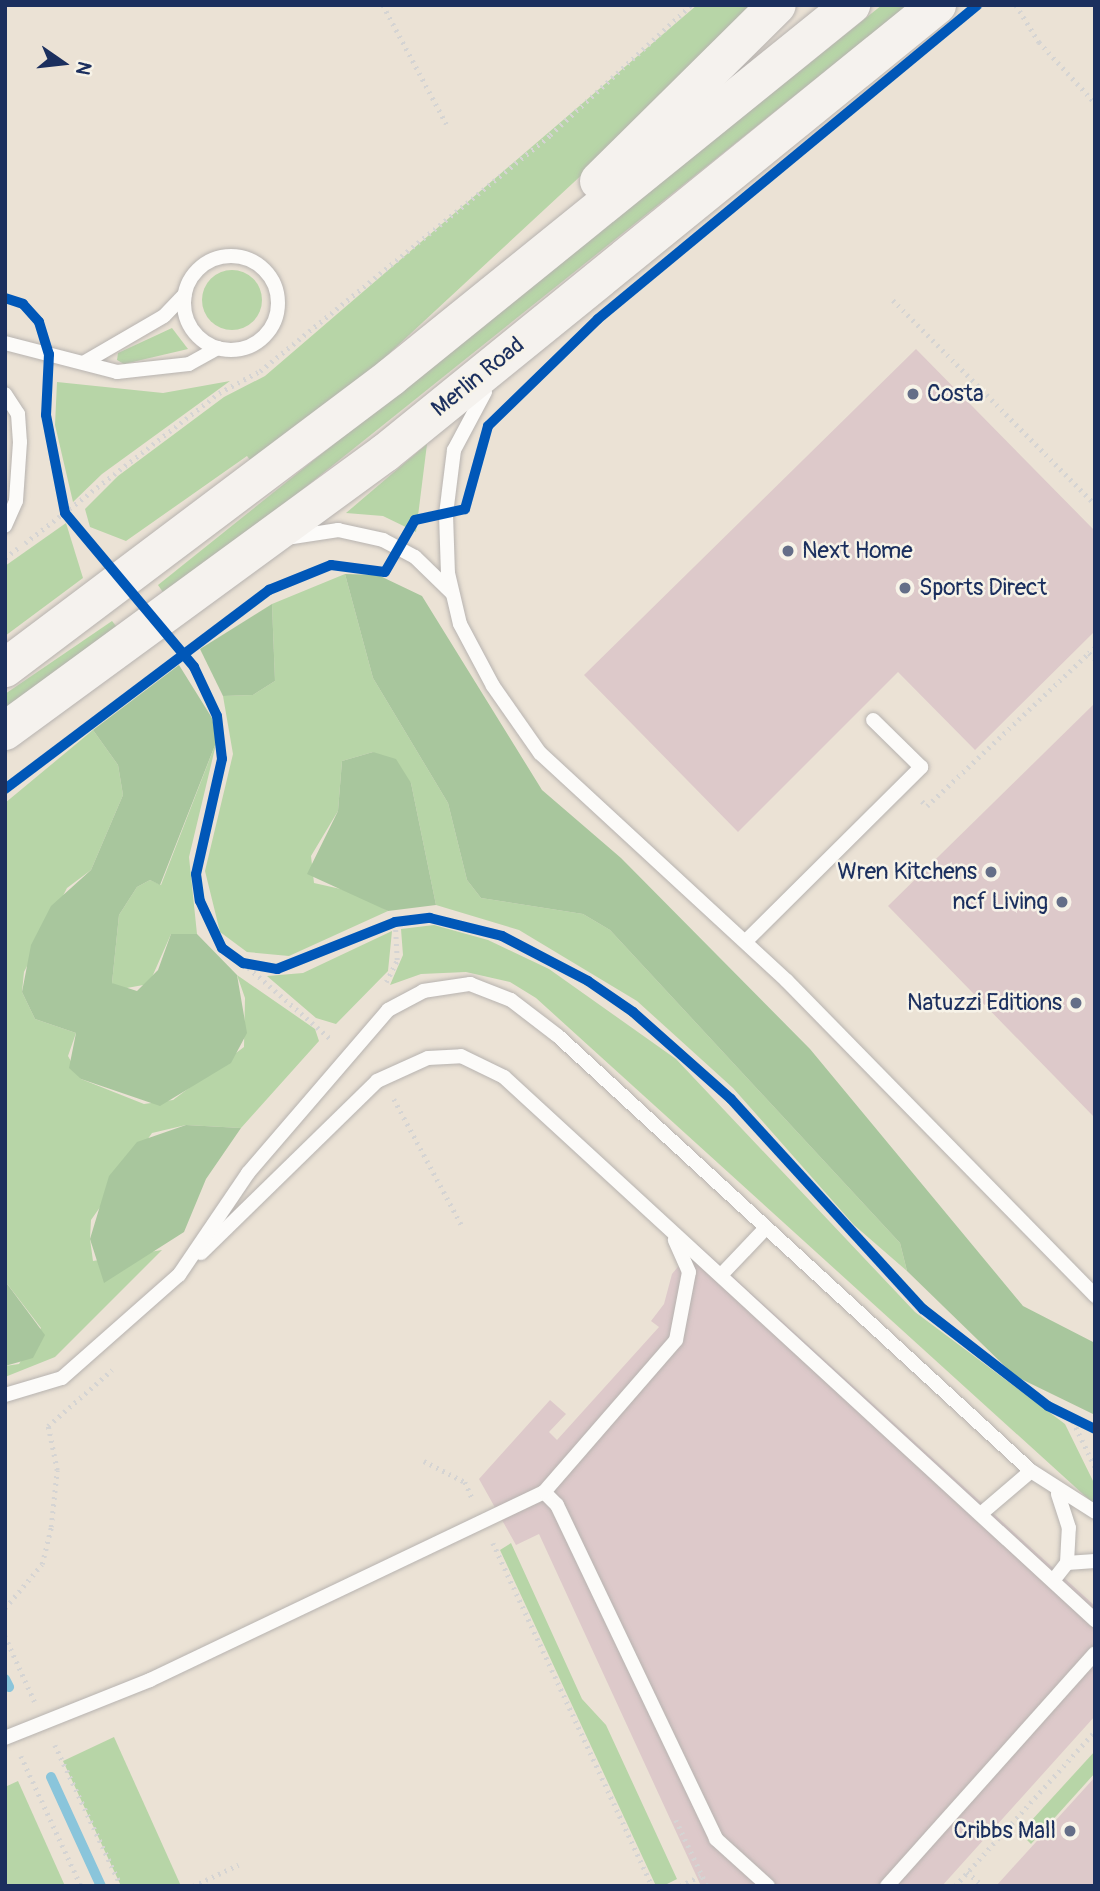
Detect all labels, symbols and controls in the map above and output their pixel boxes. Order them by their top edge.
north arrow [28,28,98,98]
text: N [70,59,97,77]
street label: Merlin Road [426,331,530,423]
place label: Costa [927,380,984,408]
marker: Costa [905,386,921,402]
place label: Next Home [802,537,913,565]
marker: Next Home [780,543,796,559]
place label: Sports Direct [919,574,1047,602]
marker: Sports Direct [897,580,913,596]
place label: Wren Kitchens [837,858,977,886]
marker: Wren Kitchens [983,864,999,880]
place label: ncf Living [952,888,1048,916]
marker: ncf Living [1054,894,1070,910]
place label: Natuzzi Editions [907,989,1062,1017]
marker: Natuzzi Editions [1068,995,1084,1011]
place label: Cribbs Mall [953,1817,1056,1845]
marker: Cribbs Mall [1062,1823,1078,1839]

